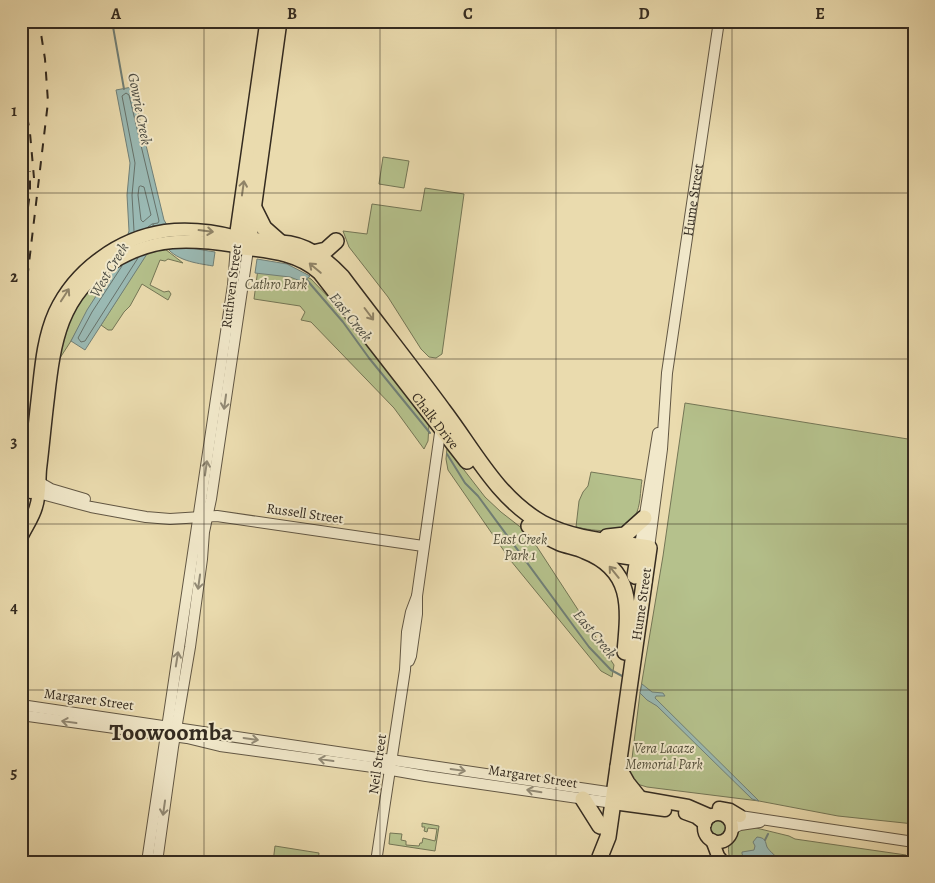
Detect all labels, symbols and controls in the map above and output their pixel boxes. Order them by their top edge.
text: A [110,3,122,25]
text: B [287,3,297,25]
text: C [463,3,473,25]
text: D [638,3,650,25]
text: E [815,3,825,25]
water label: Gowrie Creek [123,71,157,147]
text: 1 [11,100,17,122]
street label: Hume Street [678,162,708,238]
one-way arrow [239,181,249,197]
one-way arrow [198,226,214,236]
water label: West Creek [85,239,133,301]
street label: Ruthven Street [217,242,246,329]
one-way arrow [309,263,322,274]
text: 2 [10,266,18,288]
park label: Cathro Park [245,275,307,294]
one-way arrow [60,288,70,302]
water label: East Creek [325,288,377,346]
one-way arrow [364,307,375,320]
street label: Chalk Drive [407,388,463,453]
one-way arrow [220,393,230,409]
text: 3 [11,431,18,453]
one-way arrow [201,461,211,477]
street label: Russell Street [265,499,345,528]
park label: East Creek Park 1 [493,530,547,565]
one-way arrow [609,566,620,579]
street label: Hume Street [627,566,656,642]
one-way arrow [193,573,203,589]
text: 4 [10,597,18,619]
water label: East Creek [569,605,622,663]
one-way arrow [172,651,182,667]
street label: Margaret Street [43,684,135,715]
district label: Toowoomba [109,716,233,748]
one-way arrow [62,717,78,727]
street label: Neil Street [364,732,391,795]
one-way arrow [243,734,259,744]
park label: Vera Lacaze Memorial Park [625,739,703,774]
one-way arrow [318,755,334,765]
street label: Margaret Street [487,760,579,793]
text: 5 [11,762,18,784]
one-way arrow [450,765,466,775]
one-way arrow [527,786,543,796]
one-way arrow [159,800,169,816]

